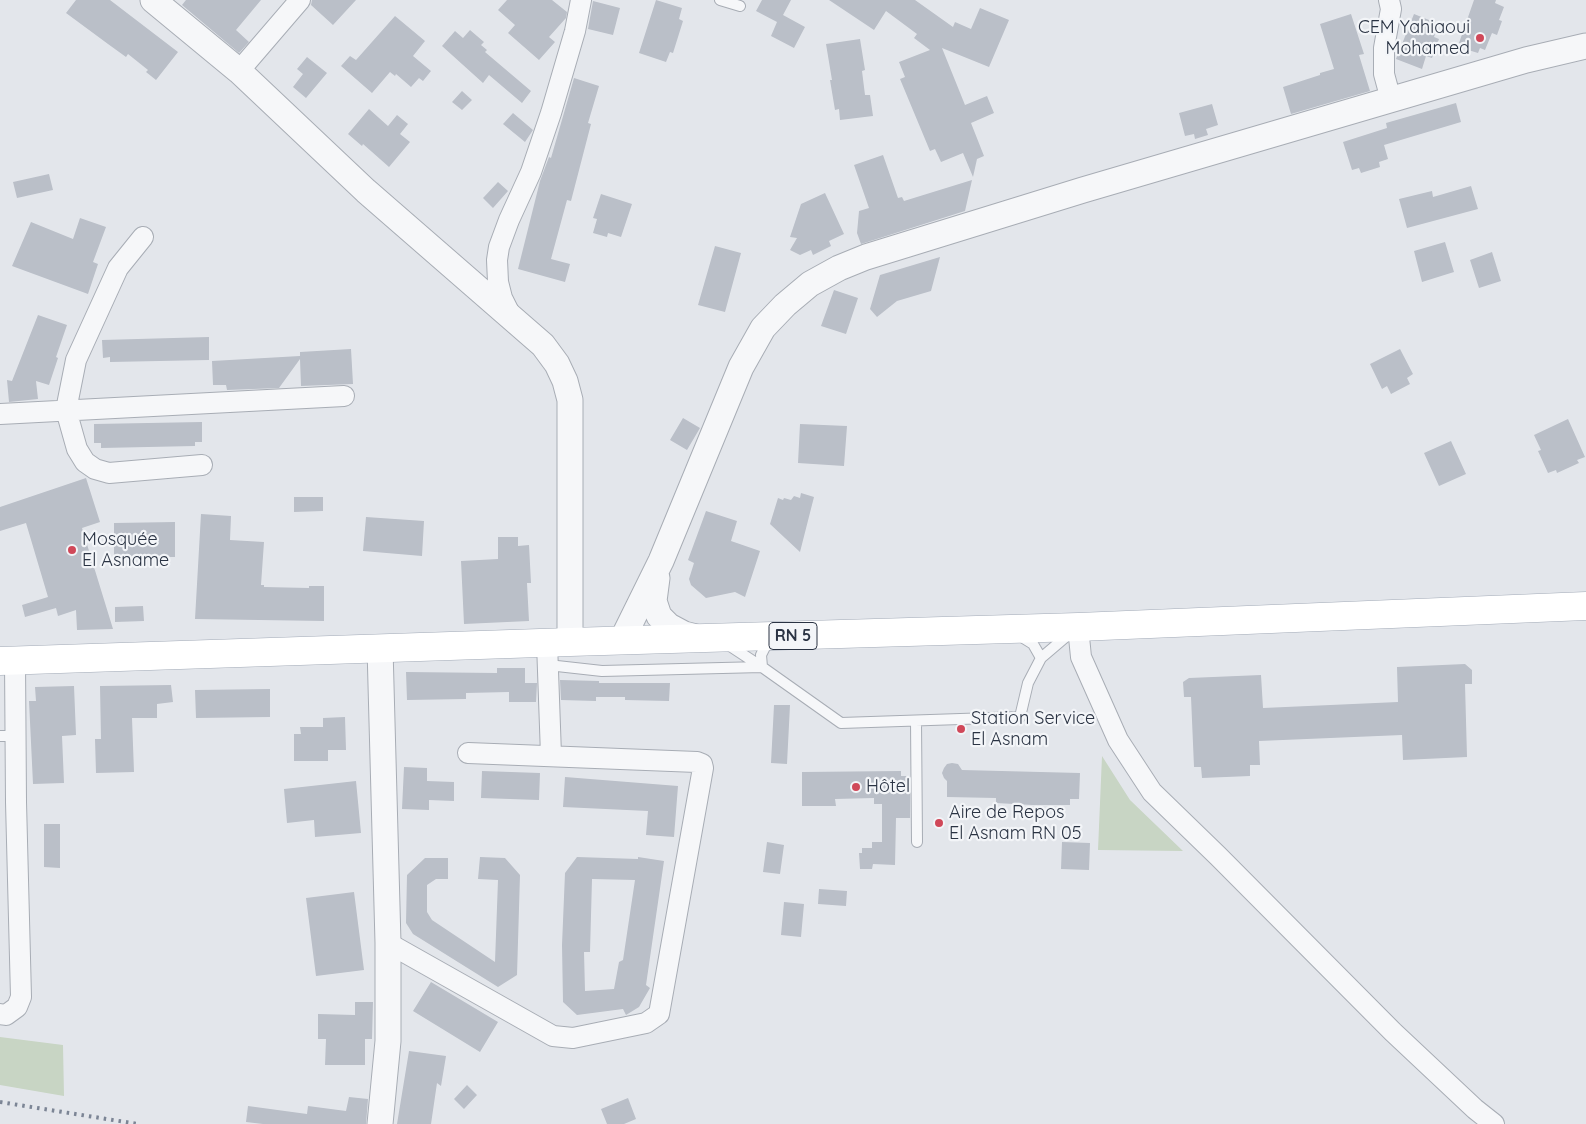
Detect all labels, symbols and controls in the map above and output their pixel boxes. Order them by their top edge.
place label: CEM Yahiaoui Mohamed [1358,17,1470,59]
marker: CEM Yahiaoui Mohamed [1474,32,1486,44]
place label: Mosquée El Asname [82,529,169,572]
marker: Mosquée El Asname [66,544,78,556]
road number: RN 5 [769,622,817,650]
place label: Station Service El Asnam [971,708,1095,751]
marker: Station Service El Asnam [955,723,967,735]
place label: Hôtel [866,776,910,798]
marker: Hôtel [850,781,862,793]
place label: Aire de Repos El Asnam RN 05 [949,802,1082,844]
marker: Aire de Repos El Asnam RN 05 [933,817,945,829]

